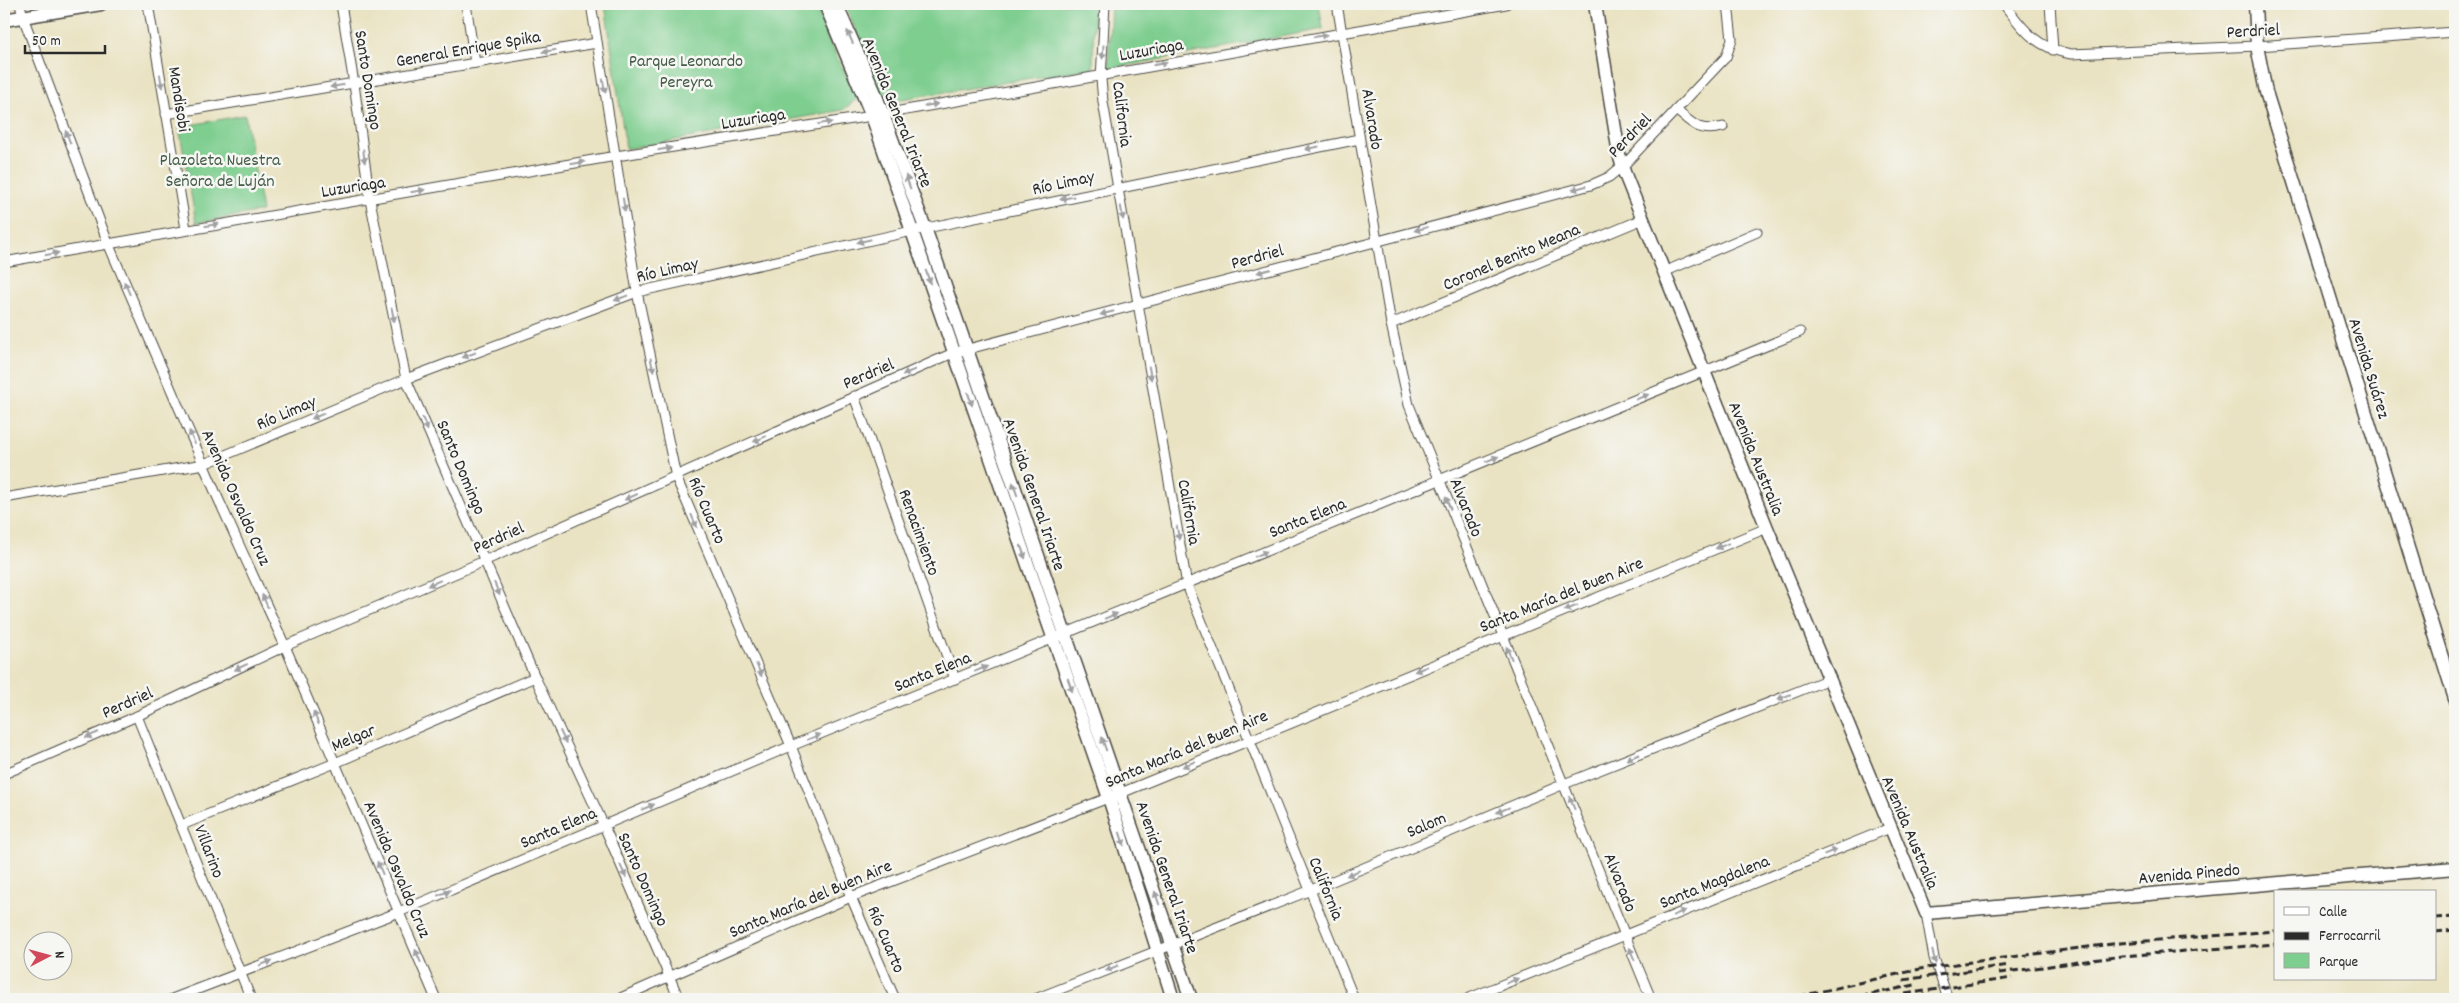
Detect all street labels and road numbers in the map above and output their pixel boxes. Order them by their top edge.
street label: Perdriel [2226,19,2281,46]
street label: General Enrique Spika [394,25,543,75]
street label: Santo Domingo [346,29,387,132]
street label: Luzuriaga [1118,33,1186,69]
street label: Avenida General Iriarte [854,34,937,192]
street label: Mandisobi [160,65,195,134]
street label: California [1104,80,1137,149]
street label: Alvarado [1353,87,1388,152]
street label: Luzuriaga [720,103,788,138]
street label: Perdriel [1603,108,1659,165]
street label: Río Limay [1030,166,1098,203]
street label: Luzuriaga [320,171,388,206]
street label: Coronel Benito Meana [1440,218,1585,298]
street label: Perdriel [1229,239,1287,277]
street label: Río Limay [634,252,702,291]
street label: Avenida Suárez [2340,315,2395,422]
street label: Perdriel [840,353,899,397]
street label: Río Limay [253,390,321,438]
street label: Avenida Australia [1720,398,1789,520]
street label: Avenida General Iriarte [995,415,1071,575]
street label: Santo Domingo [429,417,491,519]
street label: Avenida Osvaldo Cruz [193,426,276,570]
street label: Río Cuarto [680,474,731,548]
street label: Alvarado [1442,475,1488,541]
street label: California [1169,478,1206,548]
street label: Renacimiento [890,486,945,580]
street label: Santa Elena [1266,492,1351,546]
street label: Perdriel [470,517,529,562]
street label: Santa María del Buen Aire [1476,552,1648,641]
street label: Santa Elena [891,646,976,700]
street label: Perdriel [99,682,158,727]
street label: Santa María del Buen Aire [1102,705,1272,796]
street label: Melgar [328,719,380,760]
street label: Avenida Australia [1874,772,1944,894]
street label: Avenida Osvaldo Cruz [356,798,436,943]
street label: Avenida General Iriarte [1128,798,1204,958]
street label: Santa Elena [517,802,602,857]
street label: Salom [1403,807,1451,846]
street label: Villarino [186,822,229,882]
street label: Santo Domingo [610,829,674,931]
street label: Alvarado [1596,850,1642,916]
street label: Santa Magdalena [1656,850,1774,917]
street label: California [1301,854,1349,925]
street label: Santa María del Buen Aire [726,855,896,946]
street label: Avenida Pinedo [2137,859,2241,892]
street label: Río Cuarto [859,903,910,977]

